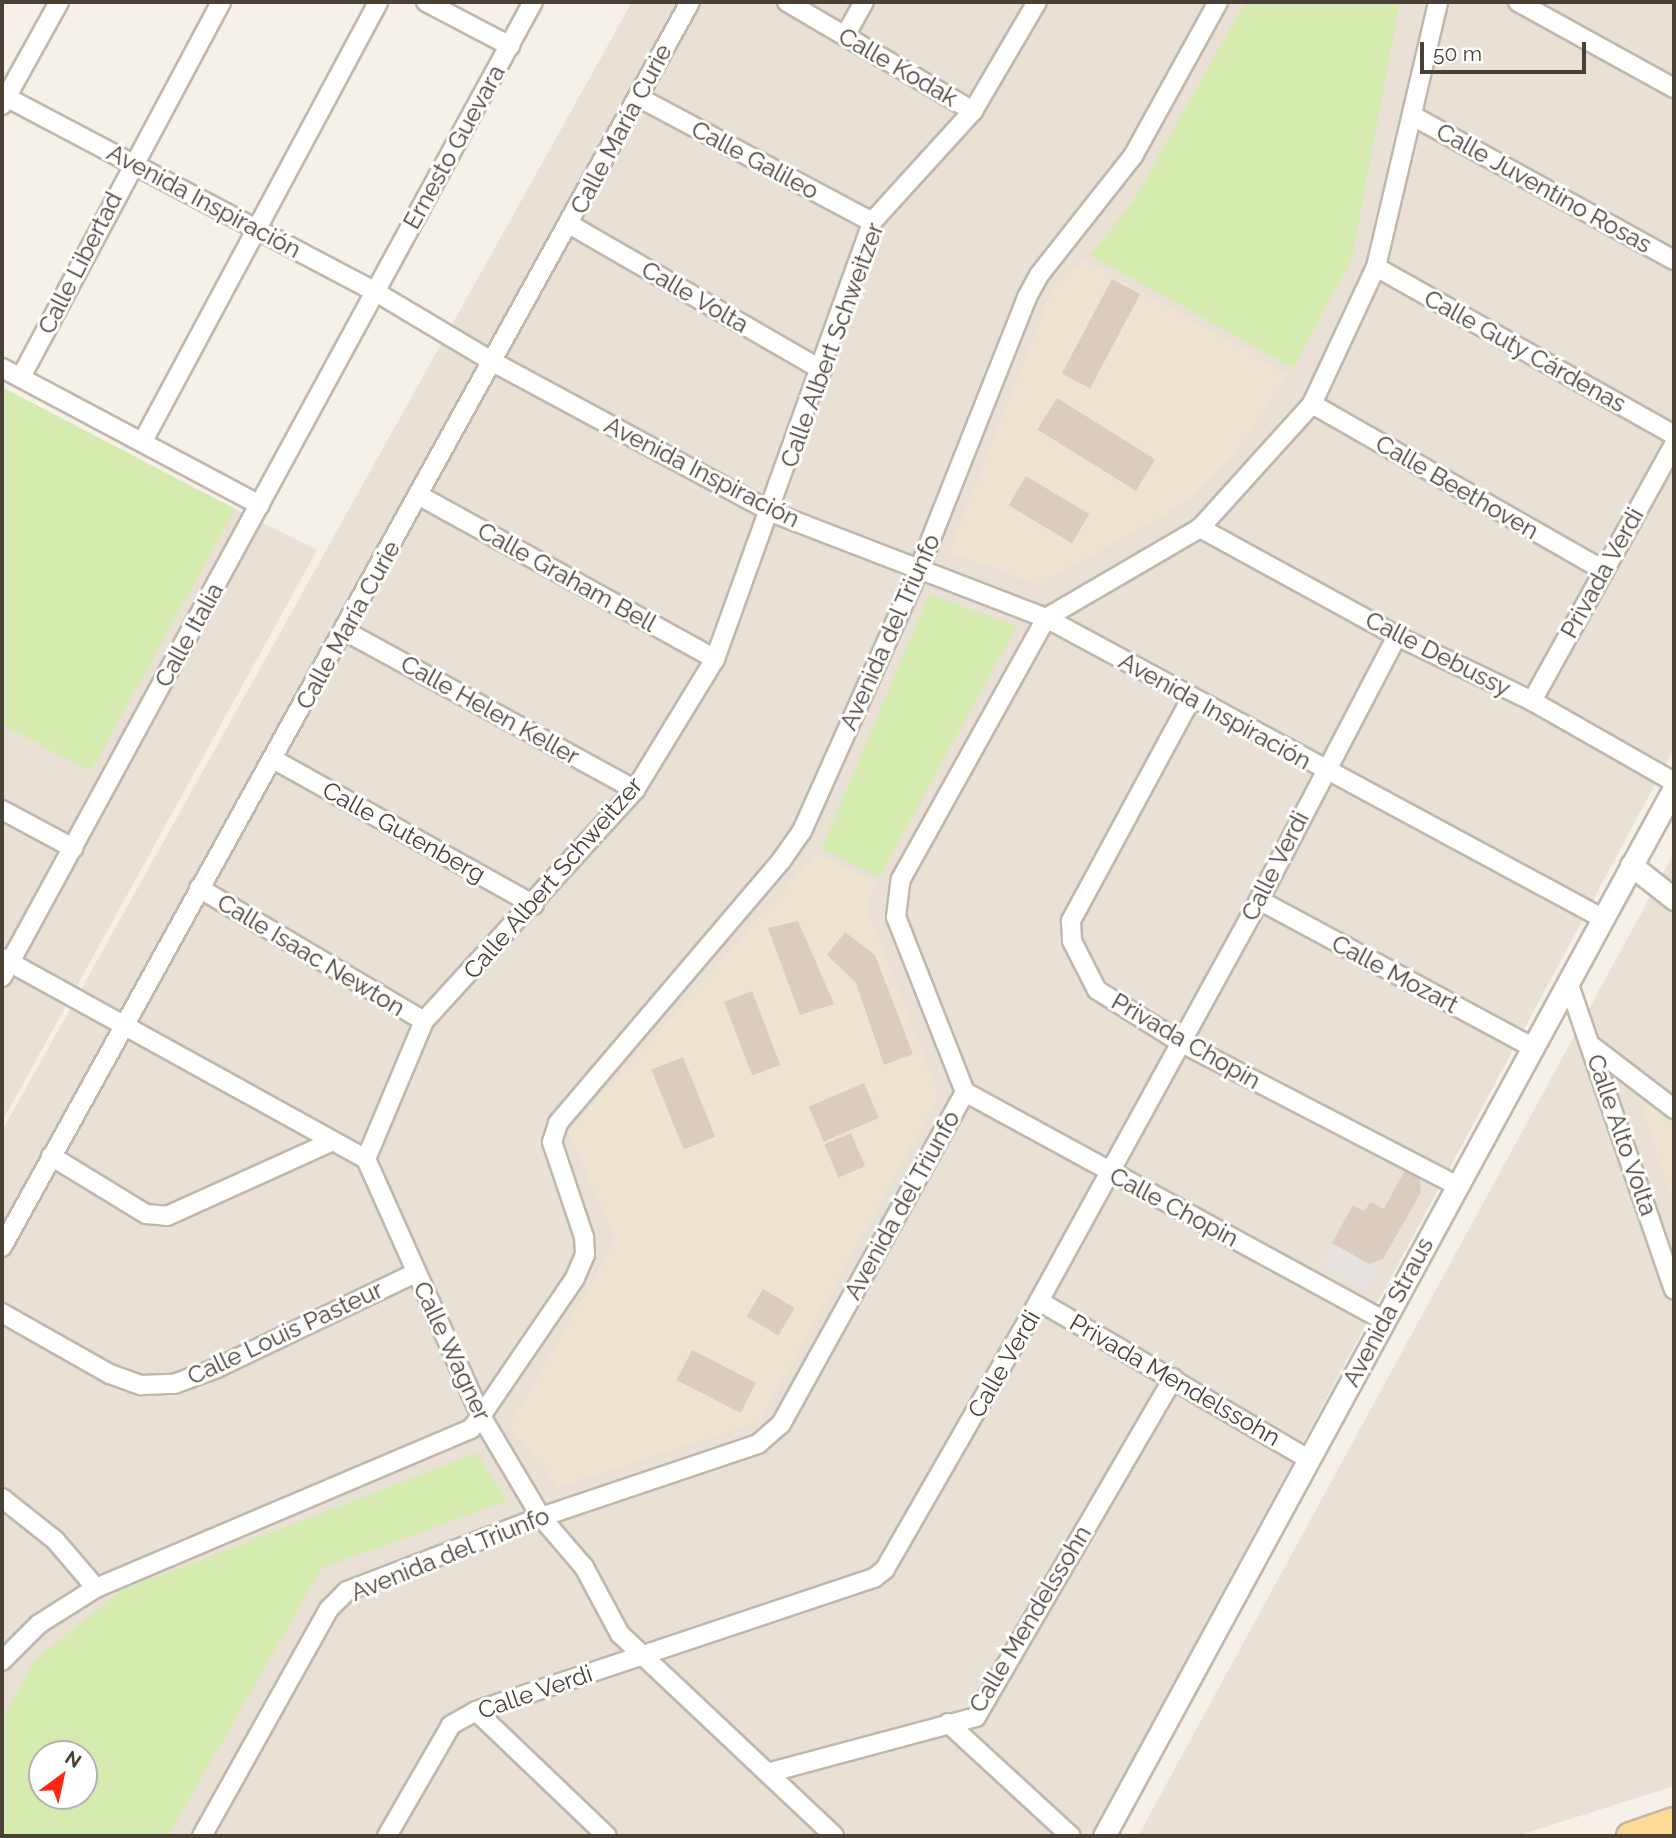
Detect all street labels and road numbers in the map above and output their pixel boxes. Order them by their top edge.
street label: Calle Kodak [833,21,963,113]
street label: Calle María Curie [564,39,678,219]
street label: Ernesto Guevara [397,60,511,234]
street label: Calle Galileo [687,114,823,206]
street label: Calle Juventino Rosas [1431,117,1657,259]
street label: Avenida Inspiración [102,138,306,264]
street label: Calle Libertad [32,187,128,339]
street label: Calle Albert Schweitzer [774,218,890,472]
street label: Calle Volta [636,255,754,339]
street label: Calle Guty Cárdenas [1419,283,1631,419]
street label: Avenida Inspiración [600,410,804,534]
street label: Calle Beethoven [1370,429,1544,545]
street label: Privada Verdi [1554,502,1650,644]
street label: Calle Graham Bell [473,516,661,638]
street label: Avenida del Triunfo [834,529,946,735]
street label: Calle María Curie [290,536,406,714]
street label: Calle Italia [149,578,229,692]
street label: Calle Debussy [1361,605,1515,703]
street label: Avenida Inspiración [1114,646,1316,776]
street label: Calle Helen Keller [396,649,584,771]
street label: Calle Albert Schweitzer [457,771,649,985]
street label: Calle Gutenberg [317,775,491,889]
street label: Calle Verdi [1235,806,1315,926]
street label: Calle Isaac Newton [212,888,410,1022]
street label: Calle Mozart [1327,929,1463,1019]
street label: Privada Chopin [1106,987,1266,1095]
street label: Calle Alto Volta [1581,1050,1663,1220]
street label: Avenida del Triunfo [838,1105,966,1305]
street label: Calle Chopin [1105,1161,1243,1253]
street label: Avenida Straus [1337,1232,1439,1392]
street label: Calle Louis Pasteur [183,1275,387,1391]
street label: Calle Wagner [407,1276,497,1426]
street label: Calle Verdi [962,1305,1046,1423]
street label: Privada Mendelssohn [1065,1308,1285,1452]
street label: Avenida del Triunfo [346,1501,554,1607]
street label: Calle Mendelssohn [963,1520,1097,1718]
street label: Calle Verdi [474,1659,596,1725]

